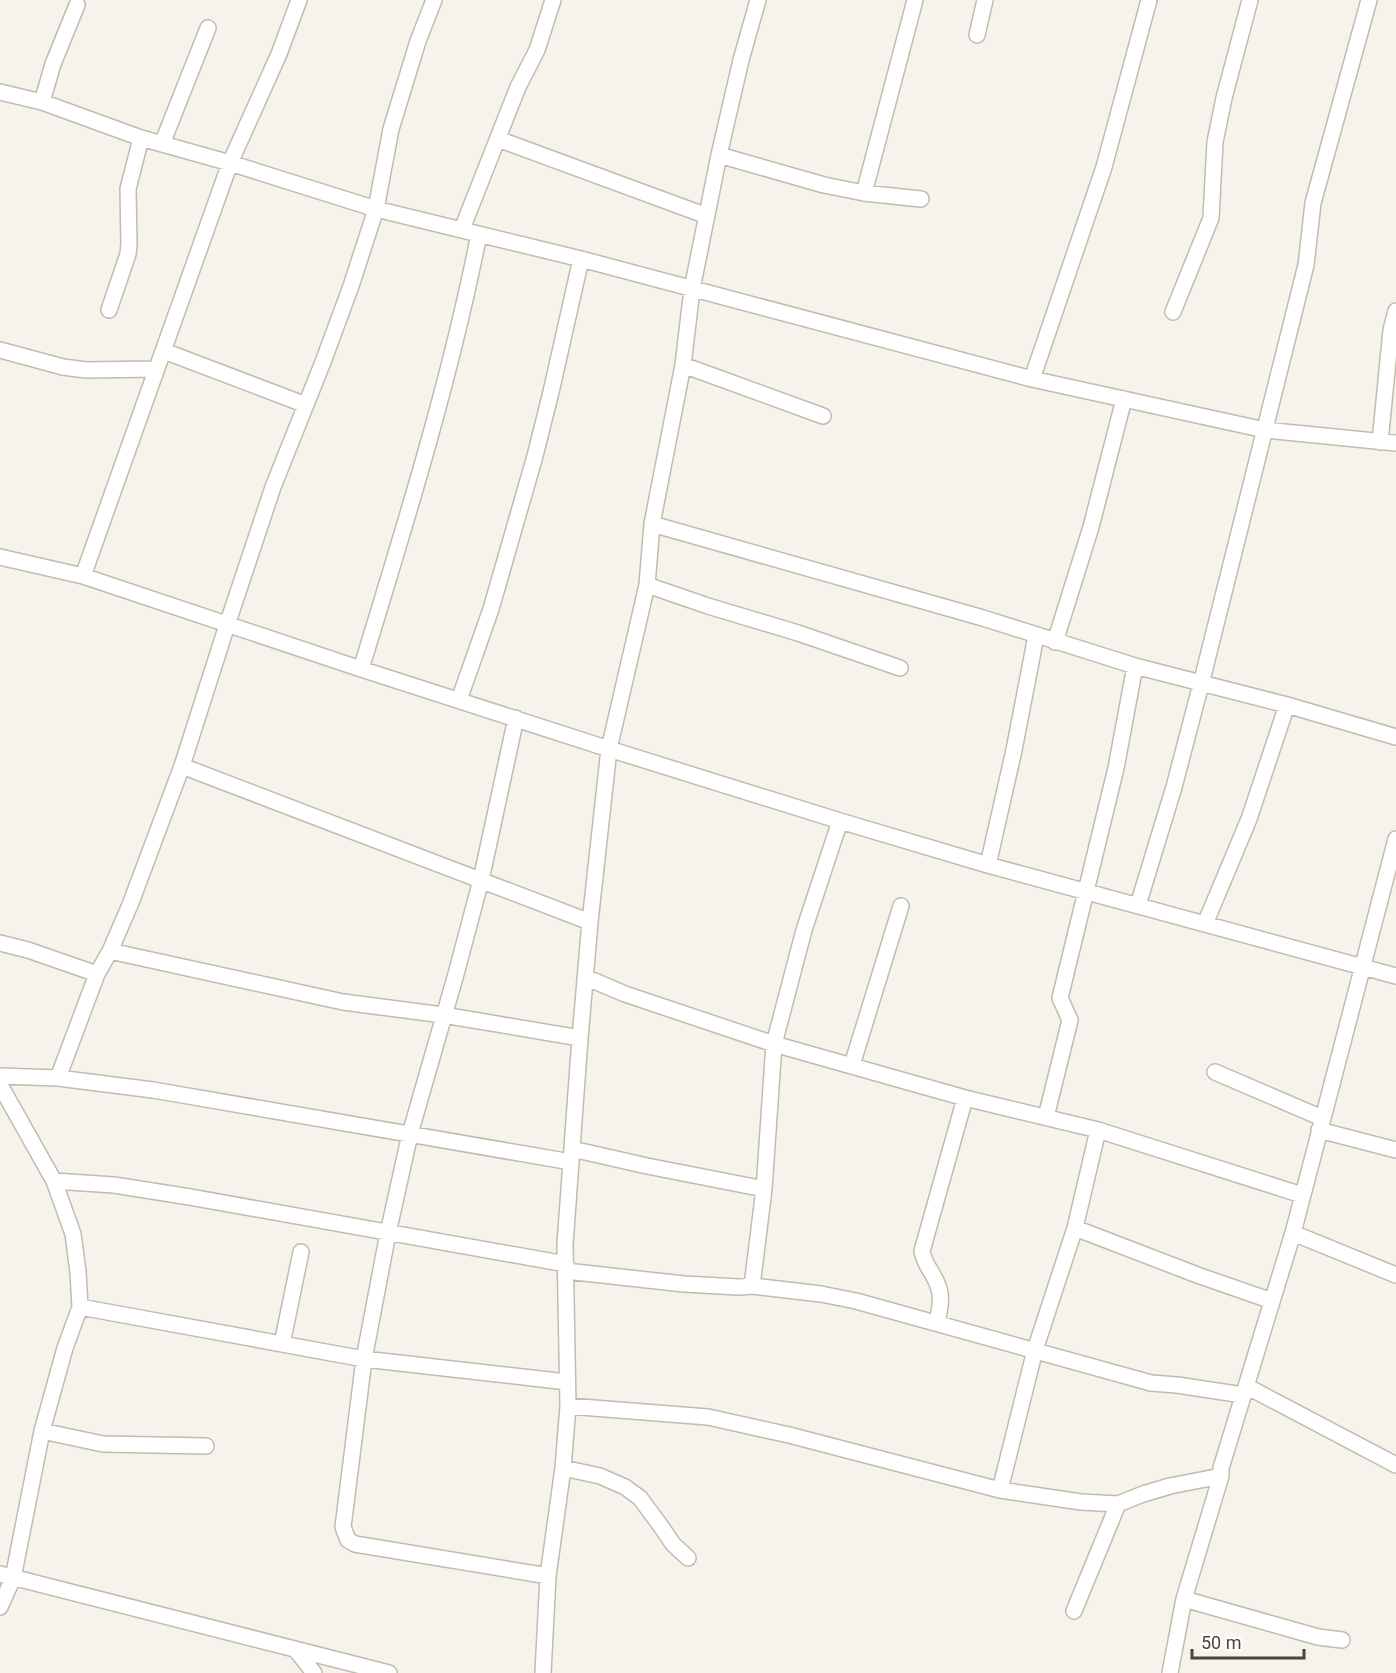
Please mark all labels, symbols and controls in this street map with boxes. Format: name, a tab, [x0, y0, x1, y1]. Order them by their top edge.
scale bar	[1192, 1622, 1304, 1660]
text: 50 m	[1201, 1632, 1241, 1653]

